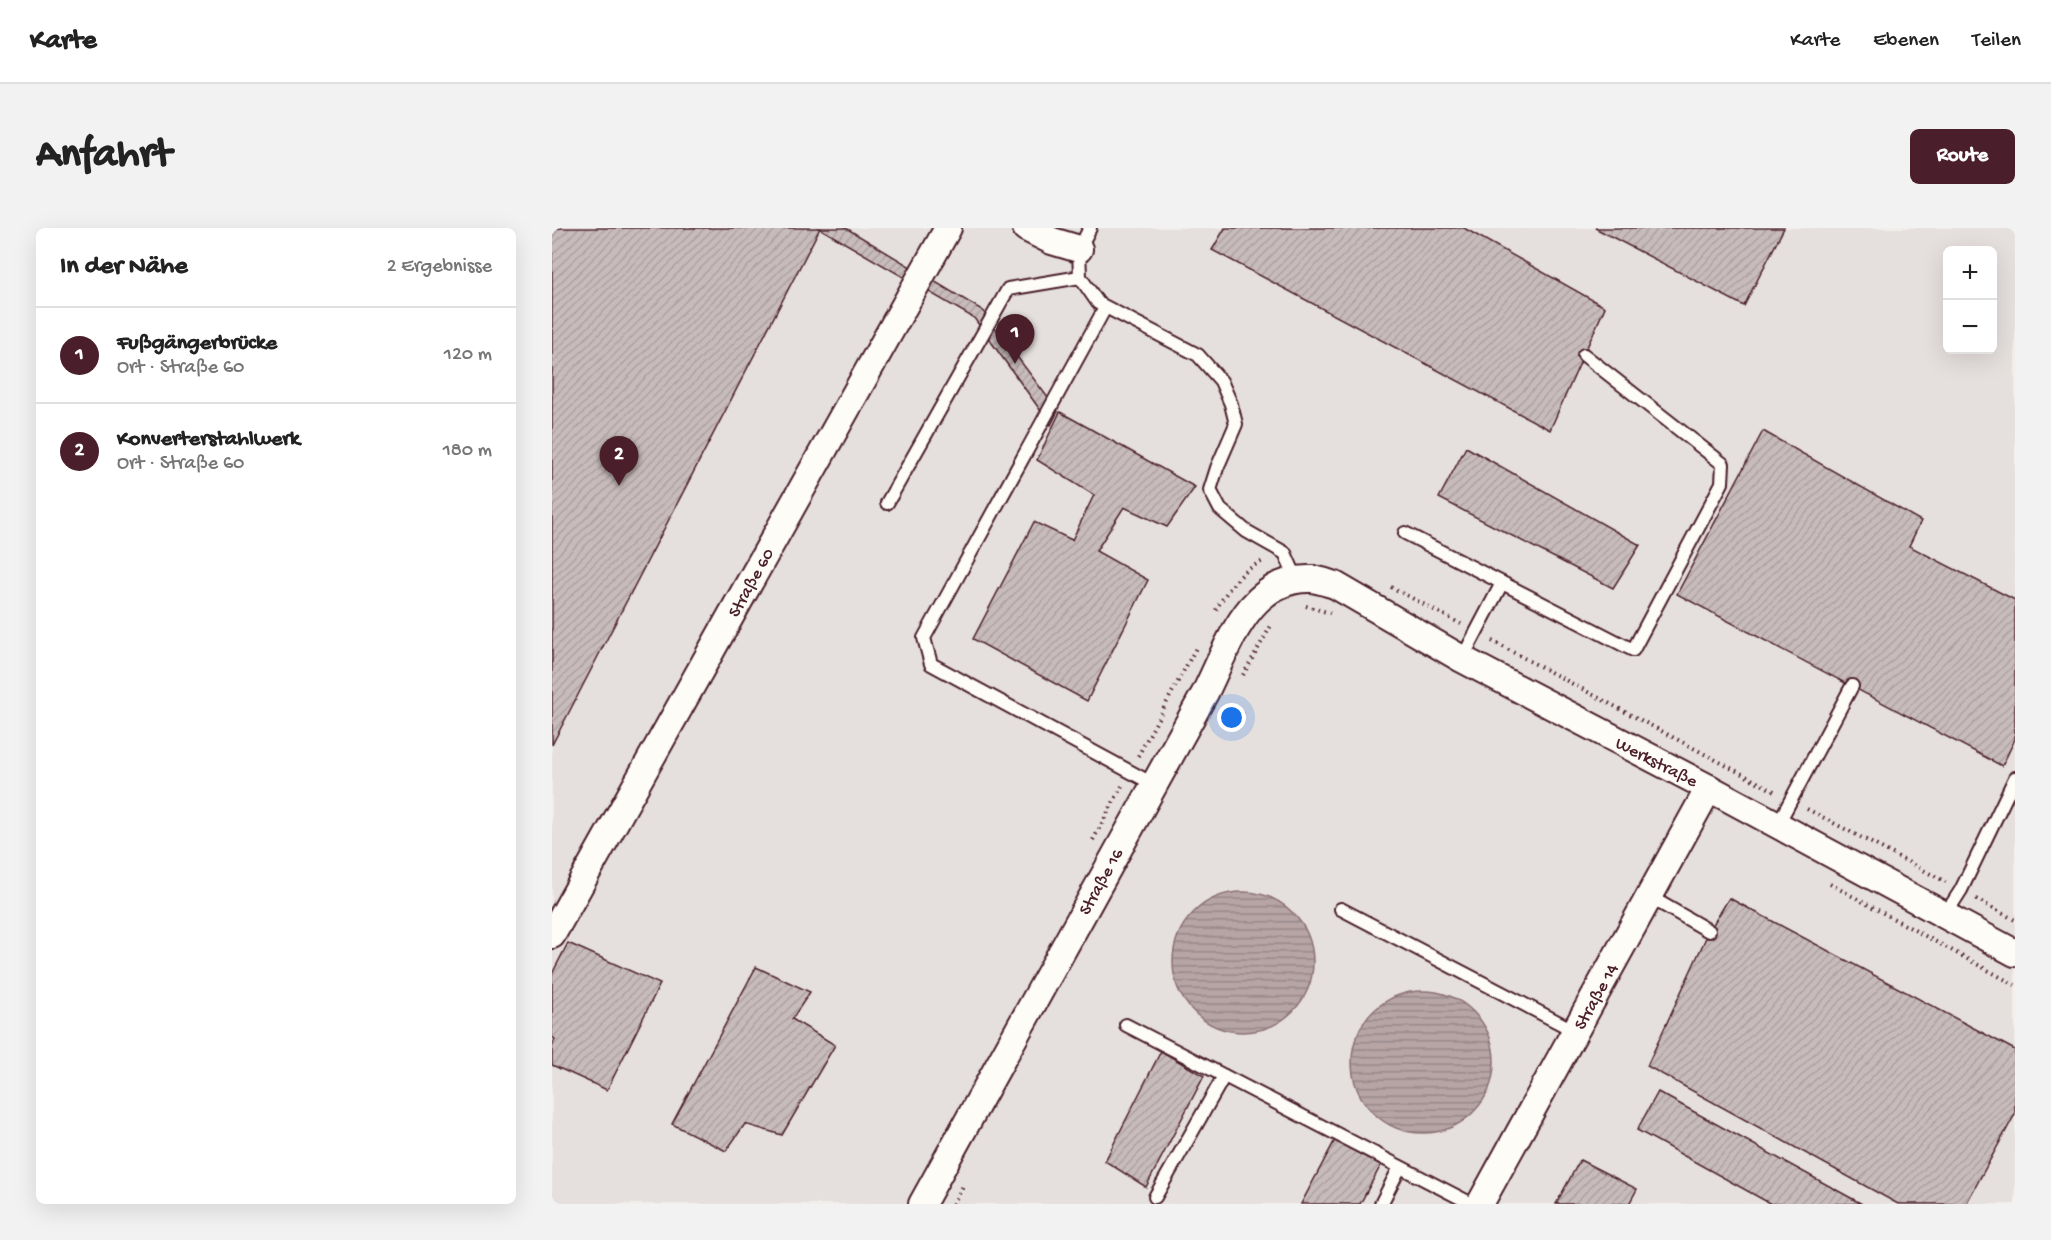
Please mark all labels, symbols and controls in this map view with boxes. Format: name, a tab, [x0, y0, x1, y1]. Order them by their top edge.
text: Karte	[30, 25, 97, 58]
text: Karte	[1790, 29, 1840, 54]
text: Ebenen	[1873, 29, 1939, 54]
text: Teilen	[1972, 29, 2021, 54]
button: Route	[1910, 129, 2015, 184]
text: Anfahrt	[36, 132, 171, 181]
map controls	[1943, 246, 1997, 354]
button: +	[1943, 246, 1997, 300]
text: In der Nähe	[60, 252, 188, 283]
text: 2 Ergebnisse	[387, 256, 492, 279]
button: −	[1943, 300, 1997, 354]
pin: 1	[996, 314, 1034, 364]
text: Fußgängerbrücke	[117, 331, 277, 357]
text: 1	[75, 344, 84, 367]
text: 120 m	[444, 344, 492, 367]
text: Ort · Straße 60	[117, 357, 244, 380]
text: Konverterstahlwerk	[117, 427, 300, 453]
pin: 2	[600, 436, 638, 486]
text: 2	[75, 440, 84, 463]
text: 180 m	[443, 440, 492, 463]
text: Ort · Straße 60	[117, 453, 244, 476]
street label: Straße 60	[725, 545, 780, 621]
your location	[1217, 703, 1246, 732]
street label: Werkstraße	[1611, 734, 1701, 793]
street label: Straße 16	[1075, 844, 1129, 919]
street label: Straße 14	[1570, 960, 1624, 1034]

